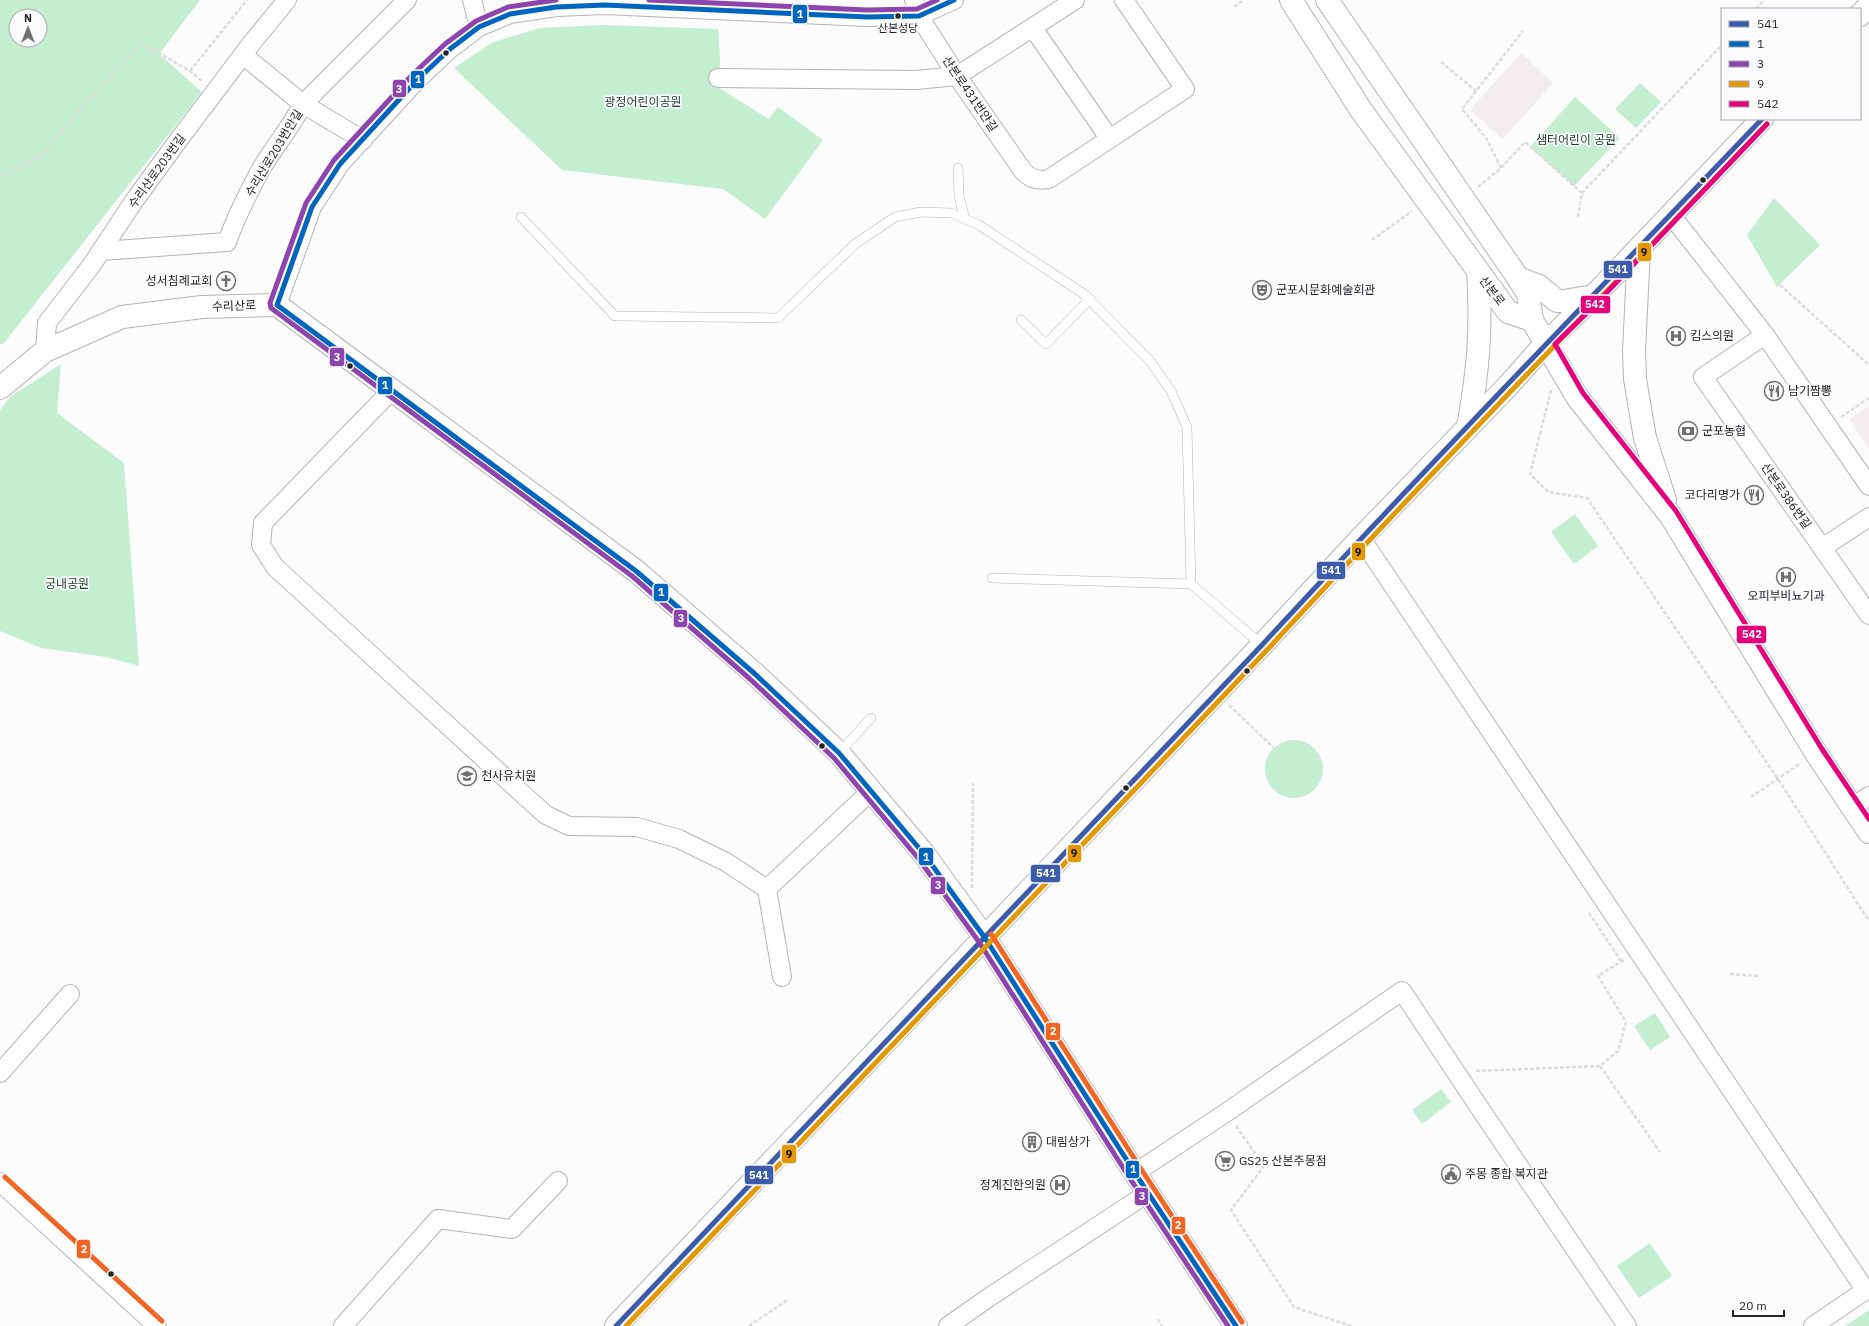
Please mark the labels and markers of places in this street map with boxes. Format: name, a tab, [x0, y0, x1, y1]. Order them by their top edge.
marker: 산본성당	[893, 11, 903, 21]
place label: 산본성당	[878, 21, 918, 35]
unlabelled marker	[441, 48, 451, 58]
unlabelled marker	[1698, 175, 1708, 185]
church icon: 성서침례교회	[215, 270, 237, 292]
place label: 성서침례교회	[146, 273, 212, 288]
theatre icon: 군포시문화예술회관	[1251, 279, 1273, 301]
place label: 군포시문화예술회관	[1276, 282, 1375, 297]
hospital icon: 킴스의원	[1665, 325, 1687, 347]
place label: 킴스의원	[1690, 328, 1734, 343]
unlabelled marker	[345, 361, 355, 371]
restaurant icon: 남기짬뽕	[1763, 380, 1785, 402]
place label: 남기짬뽕	[1788, 383, 1832, 398]
bank icon: 군포농협	[1677, 420, 1699, 442]
place label: 군포농협	[1702, 423, 1746, 438]
restaurant icon: 코다리명가	[1743, 484, 1765, 506]
place label: 코다리명가	[1685, 487, 1740, 502]
hospital icon: 오피부비뇨기과	[1775, 566, 1797, 588]
place label: 오피부비뇨기과	[1747, 588, 1825, 603]
unlabelled marker	[1242, 666, 1252, 676]
unlabelled marker	[817, 741, 827, 751]
school or university icon: 천사유치원	[456, 765, 478, 787]
place label: 천사유치원	[481, 768, 536, 783]
unlabelled marker	[1121, 783, 1131, 793]
building icon: 대림상가	[1021, 1131, 1043, 1153]
place label: 대림상가	[1046, 1134, 1090, 1149]
supermarket icon: GS25 산본주몽점	[1214, 1150, 1236, 1172]
place label: GS25 산본주몽점	[1239, 1153, 1327, 1168]
public building icon: 주몽 종합 복지관	[1440, 1163, 1462, 1185]
place label: 주몽 종합 복지관	[1465, 1166, 1548, 1181]
hospital icon: 정계진한의원	[1049, 1174, 1071, 1196]
place label: 정계진한의원	[980, 1177, 1046, 1192]
unlabelled marker	[106, 1269, 116, 1279]

